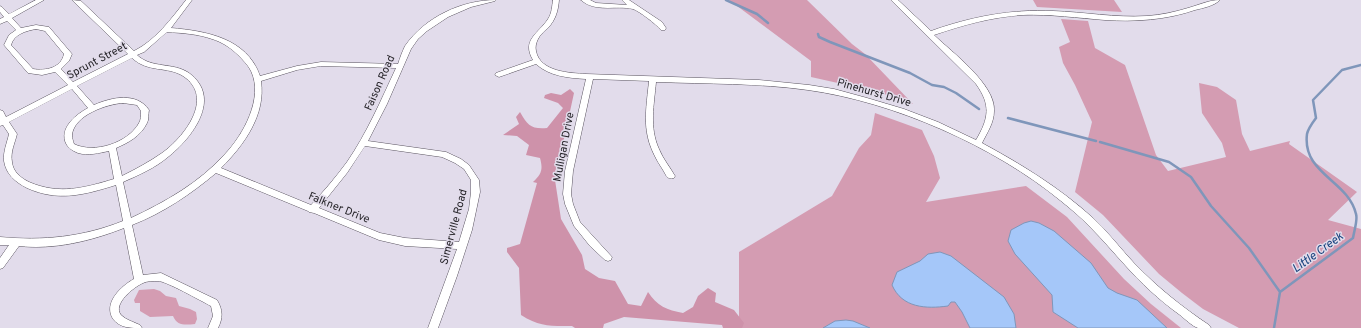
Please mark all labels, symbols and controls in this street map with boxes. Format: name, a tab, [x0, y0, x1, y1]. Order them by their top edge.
street label: Sprunt Street	[64, 39, 130, 83]
street label: Faison Road	[362, 53, 398, 113]
street label: Pinehurst Drive	[835, 76, 913, 110]
street label: Mulligan Drive	[550, 111, 578, 183]
street label: Simerville Road	[437, 188, 471, 266]
street label: Falkner Drive	[306, 189, 372, 227]
water label: Little Creek	[1289, 228, 1348, 277]

